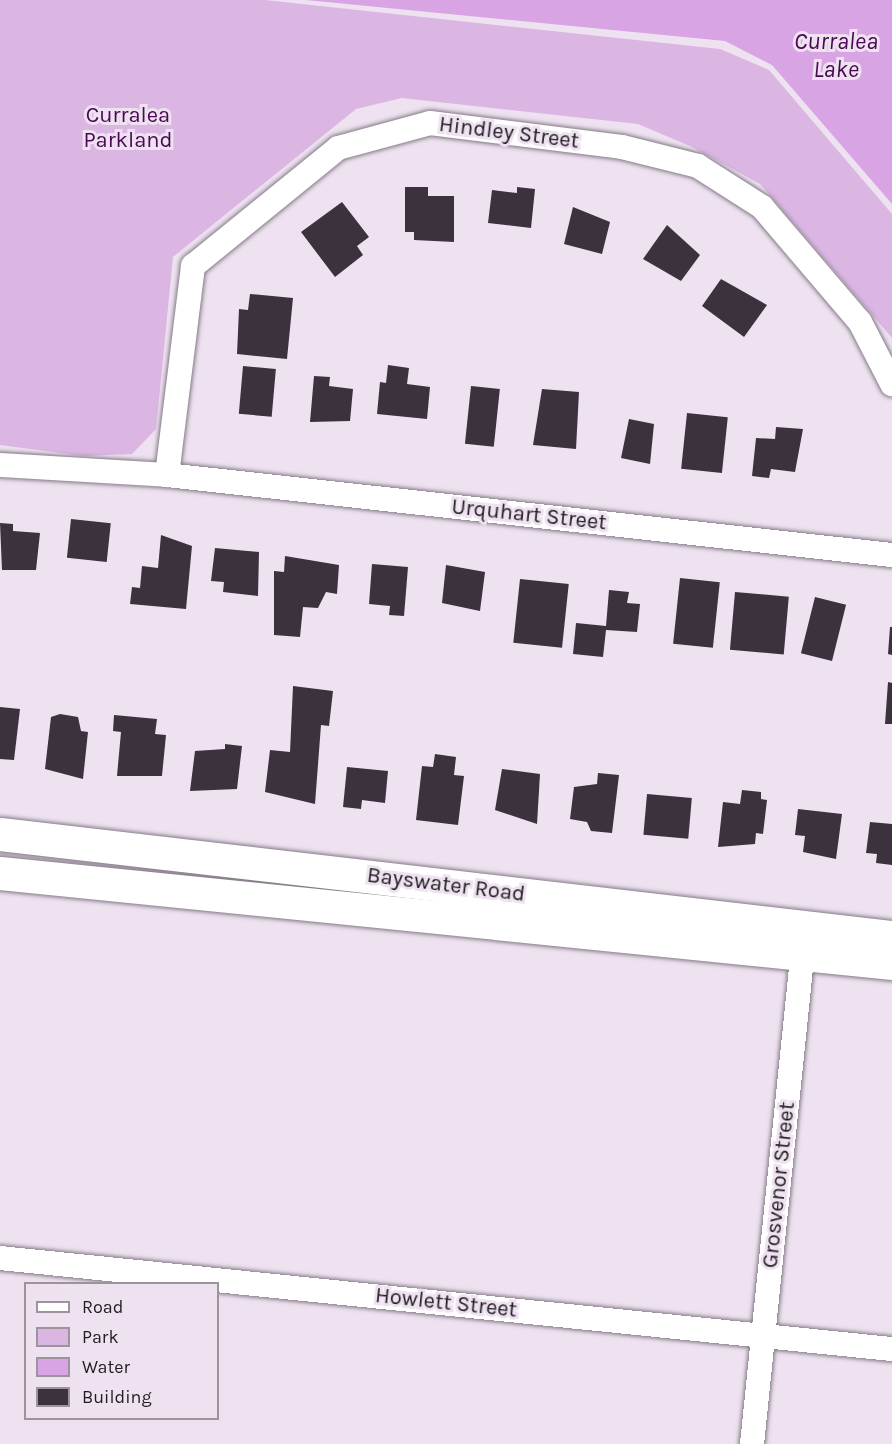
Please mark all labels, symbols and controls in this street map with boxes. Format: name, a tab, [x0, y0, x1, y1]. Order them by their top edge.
water label: Curralea Lake	[794, 28, 878, 84]
park label: Curralea Parkland	[83, 102, 173, 154]
street label: Hindley Street	[437, 111, 581, 155]
street label: Urquhart Street	[450, 494, 608, 536]
street label: Bayswater Road	[365, 862, 527, 908]
street label: Grosvenor Street	[757, 1101, 801, 1269]
legend	[24, 1282, 219, 1420]
street label: Howlett Street	[374, 1282, 518, 1324]
text: Road	[82, 1296, 123, 1318]
text: Park	[82, 1326, 119, 1348]
text: Water	[82, 1356, 130, 1378]
text: Building	[82, 1386, 152, 1408]

